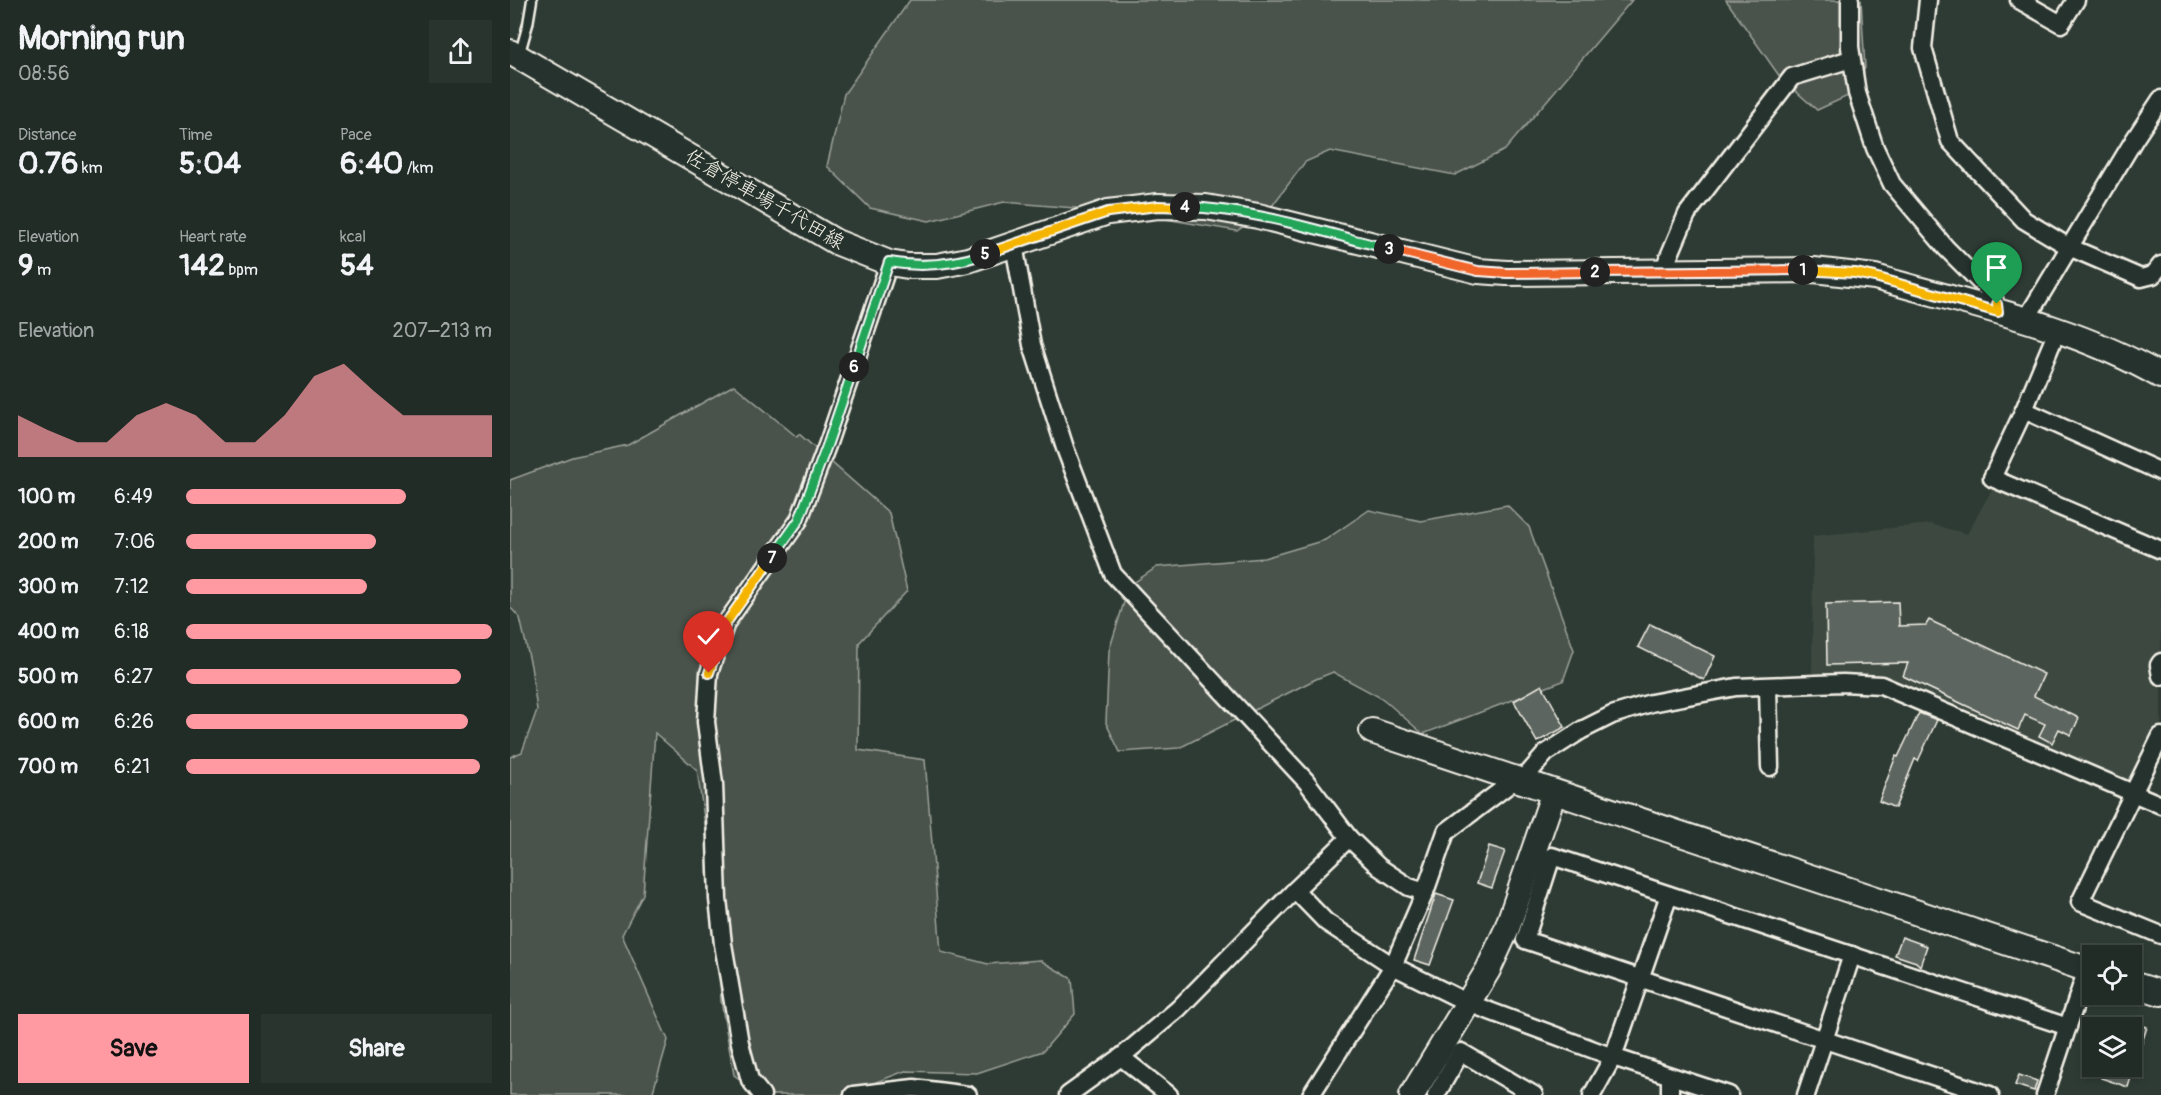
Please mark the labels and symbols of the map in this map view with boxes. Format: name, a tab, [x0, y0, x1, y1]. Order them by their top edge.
street label: 佐倉停車場千代田線	[681, 143, 849, 255]
pin: 4	[1170, 192, 1200, 222]
pin: 3	[1374, 234, 1404, 264]
pin: 5	[970, 239, 1000, 269]
pin	[1971, 242, 2022, 304]
pin: 1	[1788, 255, 1818, 285]
pin: 2	[1580, 257, 1610, 287]
pin: 6	[839, 352, 869, 382]
pin: 7	[757, 543, 787, 573]
pin	[683, 611, 734, 673]

